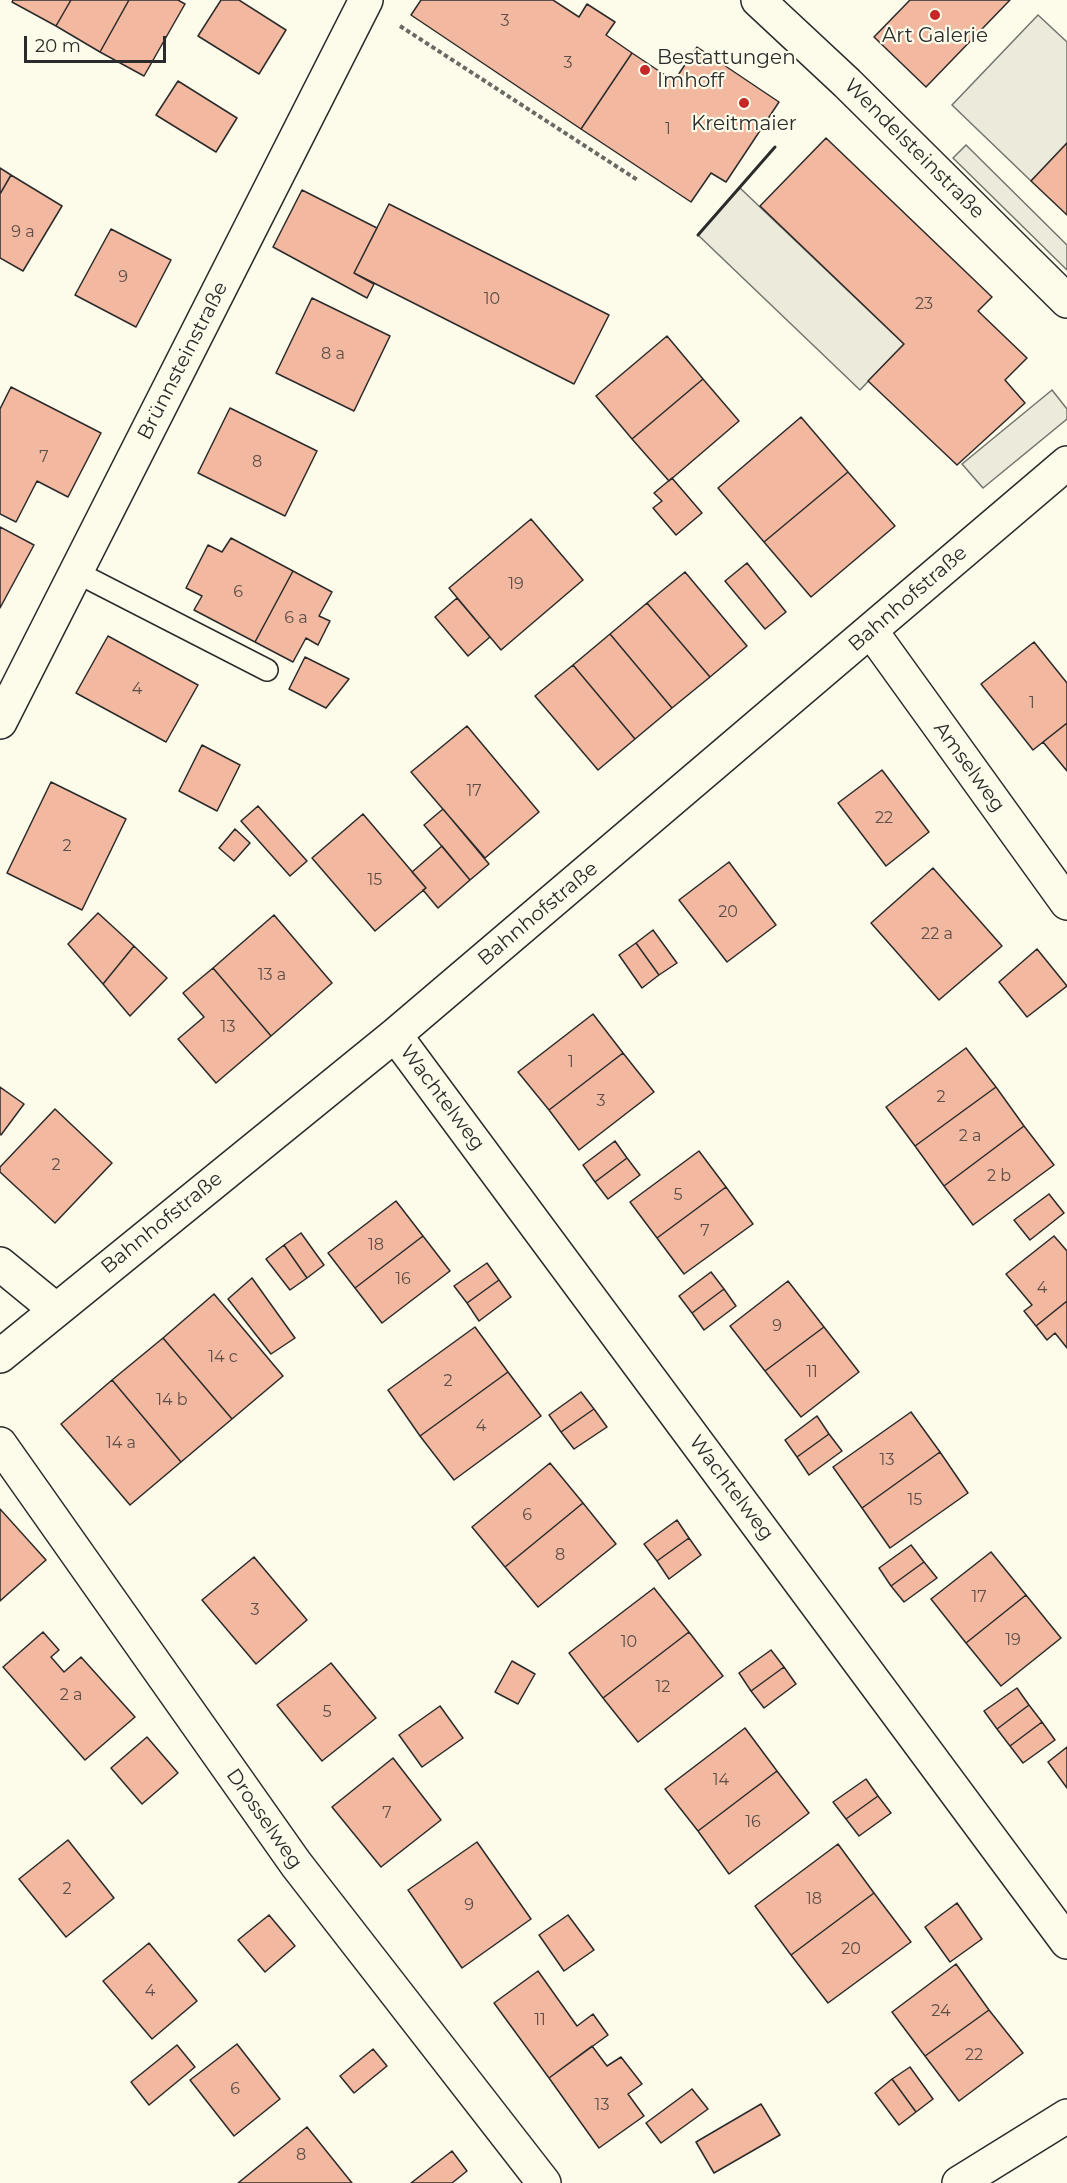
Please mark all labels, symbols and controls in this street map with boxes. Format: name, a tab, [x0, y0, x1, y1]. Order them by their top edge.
marker: Art Galerie	[928, 8, 942, 22]
house number: 3	[500, 11, 510, 31]
scale bar	[27, 24, 170, 62]
place label: Art Galerie	[882, 24, 988, 48]
text: 20 m	[35, 35, 81, 57]
place label: Bestattungen Imhoff	[657, 46, 796, 93]
house number: 3	[563, 53, 573, 73]
marker: Bestattungen Imhoff	[638, 63, 652, 77]
street label: Wendelsteinstraße	[839, 74, 989, 224]
marker: Kreitmaier	[737, 96, 751, 110]
place label: Kreitmaier	[691, 112, 797, 136]
house number: 1	[665, 119, 671, 139]
house number: 9 a	[11, 222, 35, 242]
house number: 9	[118, 267, 128, 287]
street label: Brünnsteinstraße	[133, 278, 233, 444]
house number: 10	[484, 289, 500, 309]
house number: 23	[915, 294, 933, 314]
house number: 8 a	[321, 344, 345, 364]
house number: 7	[39, 447, 49, 467]
house number: 8	[252, 452, 262, 472]
street label: Bahnhofstraße	[844, 541, 972, 657]
house number: 19	[508, 574, 524, 594]
house number: 6	[233, 582, 243, 602]
house number: 6 a	[284, 608, 308, 628]
house number: 4	[132, 679, 142, 699]
house number: 1	[1029, 693, 1035, 713]
street label: Amselweg	[928, 717, 1010, 817]
house number: 17	[466, 781, 482, 801]
house number: 22	[875, 808, 893, 828]
house number: 2	[62, 836, 72, 856]
street label: Bahnhofstraße	[473, 857, 603, 971]
house number: 15	[368, 870, 382, 890]
house number: 20	[718, 902, 738, 922]
house number: 22 a	[921, 924, 953, 944]
house number: 13 a	[258, 965, 286, 985]
house number: 13	[221, 1017, 235, 1037]
street label: Wachtelweg	[395, 1041, 489, 1155]
house number: 1	[568, 1052, 574, 1072]
house number: 2	[936, 1087, 946, 1107]
house number: 3	[596, 1091, 606, 1111]
house number: 2 a	[959, 1126, 981, 1146]
house number: 2	[51, 1155, 61, 1175]
house number: 2 b	[987, 1166, 1011, 1186]
street label: Bahnhofstraße	[97, 1167, 227, 1279]
house number: 5	[673, 1185, 683, 1205]
house number: 7	[700, 1221, 710, 1241]
house number: 18	[368, 1235, 384, 1255]
house number: 16	[395, 1269, 411, 1289]
house number: 4	[1037, 1278, 1047, 1298]
house number: 9	[772, 1316, 782, 1336]
house number: 14 c	[208, 1347, 238, 1367]
house number: 11	[806, 1362, 818, 1382]
house number: 2	[443, 1371, 453, 1391]
house number: 14 b	[156, 1390, 188, 1410]
house number: 4	[476, 1416, 486, 1436]
street label: Wachtelweg	[684, 1431, 778, 1545]
house number: 14 a	[106, 1433, 136, 1453]
house number: 13	[880, 1450, 894, 1470]
house number: 15	[908, 1490, 922, 1510]
house number: 6	[522, 1505, 532, 1525]
house number: 8	[555, 1545, 565, 1565]
house number: 17	[971, 1587, 987, 1607]
house number: 3	[250, 1600, 260, 1620]
house number: 19	[1005, 1630, 1021, 1650]
house number: 10	[621, 1632, 637, 1652]
house number: 12	[656, 1677, 670, 1697]
house number: 2 a	[60, 1685, 82, 1705]
house number: 5	[322, 1702, 332, 1722]
street label: Drosselweg	[221, 1764, 307, 1874]
house number: 14	[713, 1770, 729, 1790]
house number: 7	[382, 1803, 392, 1823]
house number: 16	[745, 1812, 761, 1832]
house number: 2	[62, 1879, 72, 1899]
house number: 18	[806, 1889, 822, 1909]
house number: 9	[464, 1895, 474, 1915]
house number: 20	[841, 1939, 861, 1959]
house number: 4	[145, 1981, 155, 2001]
house number: 24	[931, 2001, 951, 2021]
house number: 11	[534, 2010, 546, 2030]
house number: 22	[965, 2045, 983, 2065]
house number: 6	[230, 2079, 240, 2099]
house number: 13	[595, 2095, 609, 2115]
house number: 8	[296, 2145, 306, 2165]

